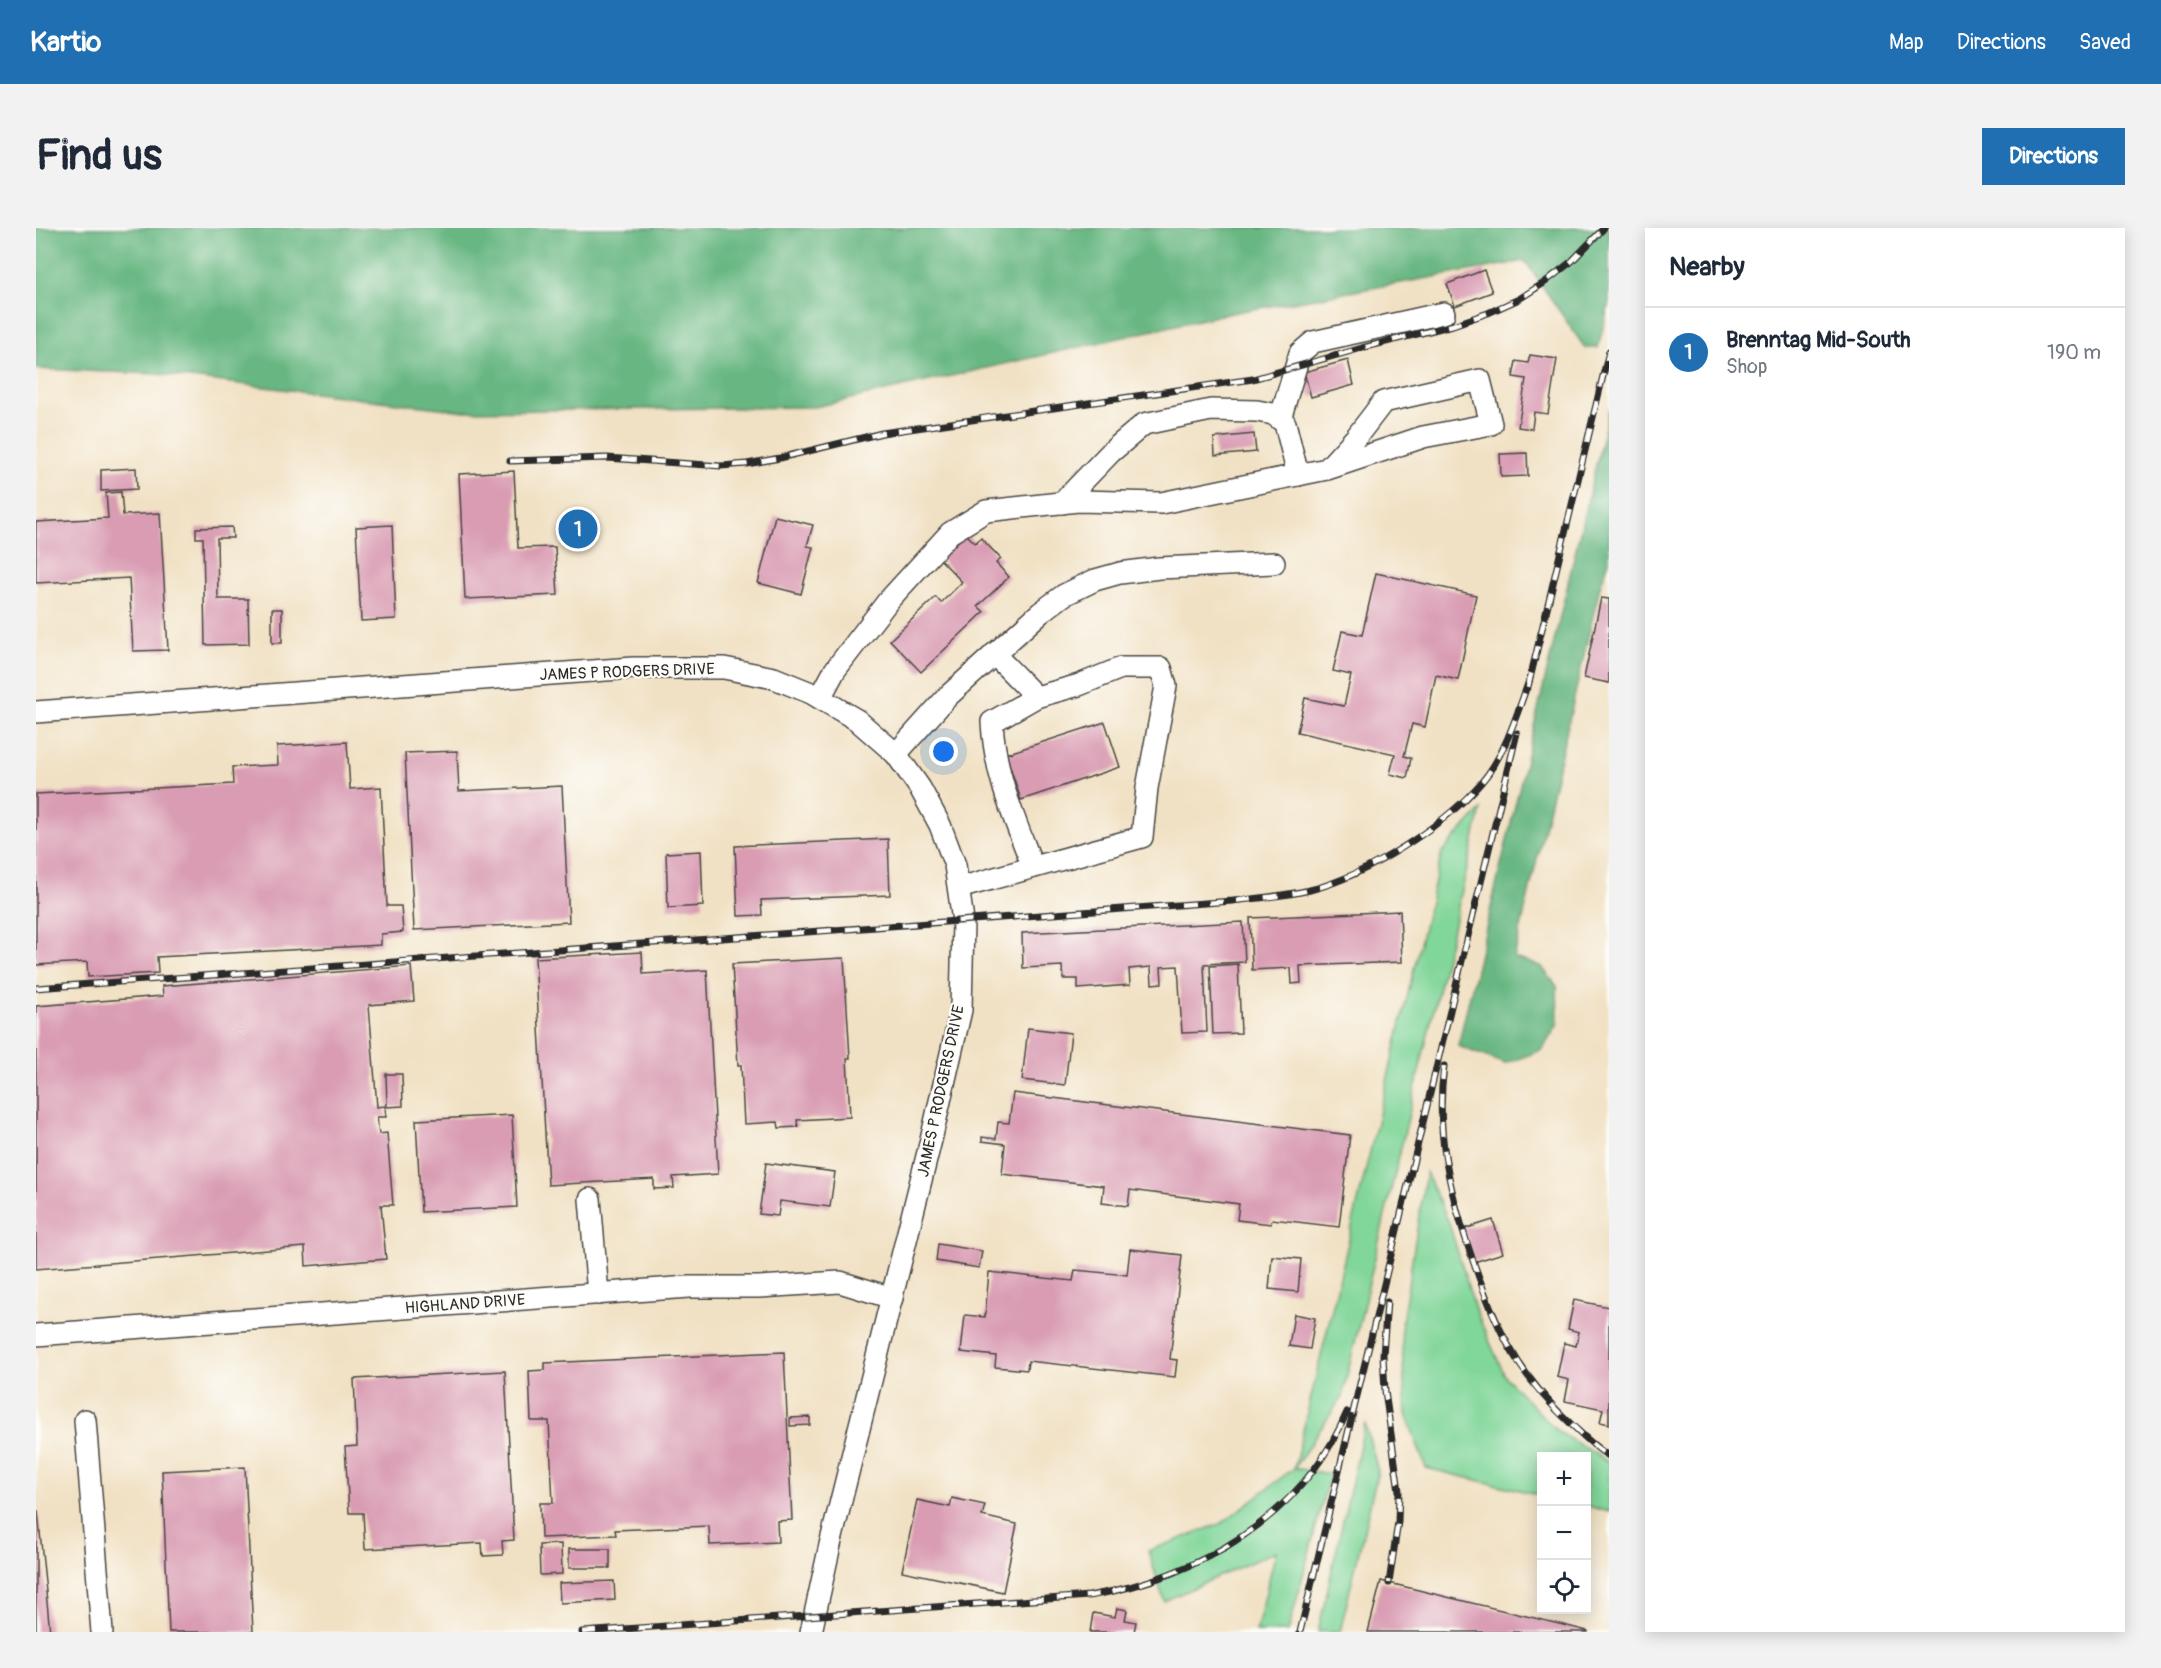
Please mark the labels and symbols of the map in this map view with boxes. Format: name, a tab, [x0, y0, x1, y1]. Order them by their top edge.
pin: 1	[558, 506, 598, 552]
street label: JAMES P RODGERS DRIVE	[539, 659, 715, 685]
your location	[929, 737, 958, 766]
street label: JAMES P RODGERS DRIVE	[913, 1003, 969, 1179]
street label: HIGHLAND DRIVE	[404, 1290, 526, 1318]

